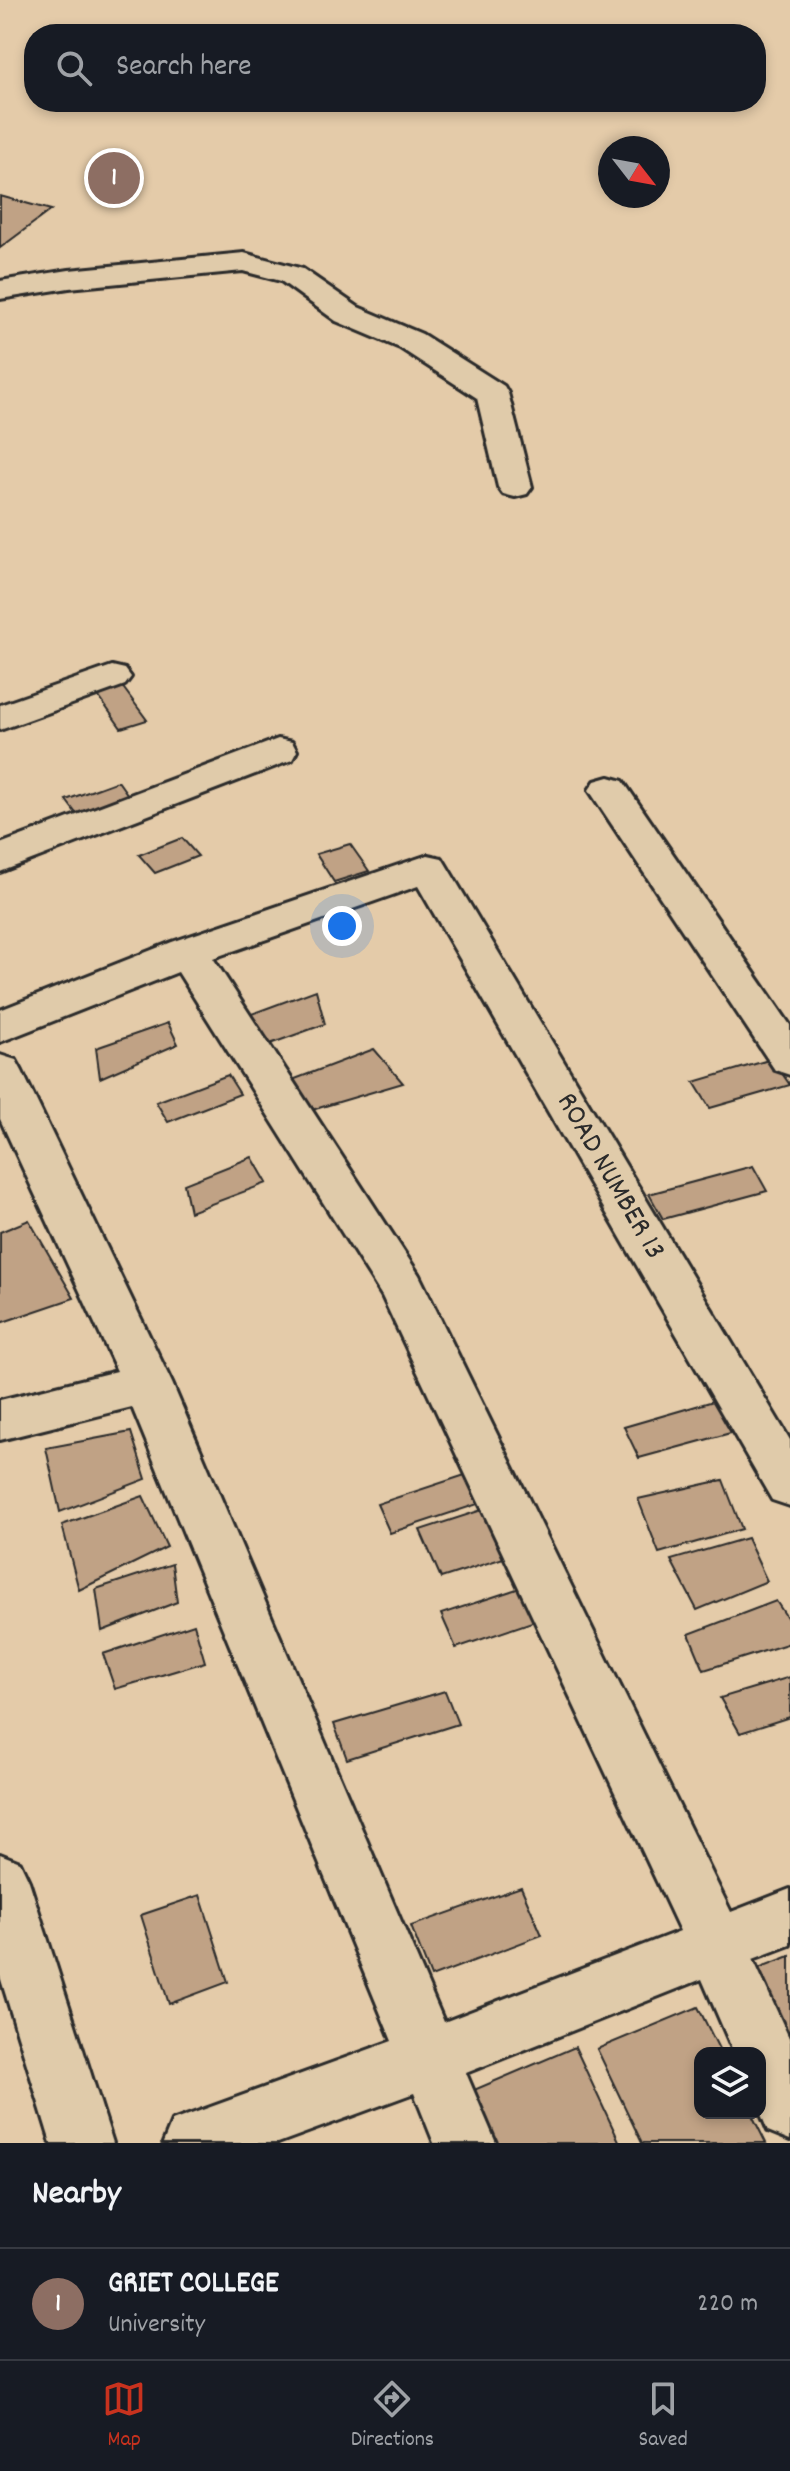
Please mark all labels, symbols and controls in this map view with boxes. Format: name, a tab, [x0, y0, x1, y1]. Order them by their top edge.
search box	[24, 24, 766, 112]
icon: search	[52, 46, 96, 90]
text: Search here	[116, 47, 252, 90]
north arrow	[598, 136, 670, 208]
pin: 1	[88, 148, 140, 208]
your location	[322, 906, 362, 946]
street label: ROAD NUMBER 13	[544, 1085, 674, 1269]
map controls	[694, 2047, 766, 2119]
button: layers	[694, 2047, 766, 2119]
text: Nearby	[32, 2171, 121, 2220]
text: GRIET COLLEGE	[108, 2264, 279, 2307]
text: 1	[55, 2286, 61, 2323]
text: 220 m	[697, 2286, 758, 2323]
text: University	[108, 2307, 205, 2344]
tab: Map	[102, 2377, 146, 2456]
tab: Directions	[351, 2377, 434, 2456]
tab: Saved	[639, 2377, 688, 2456]

